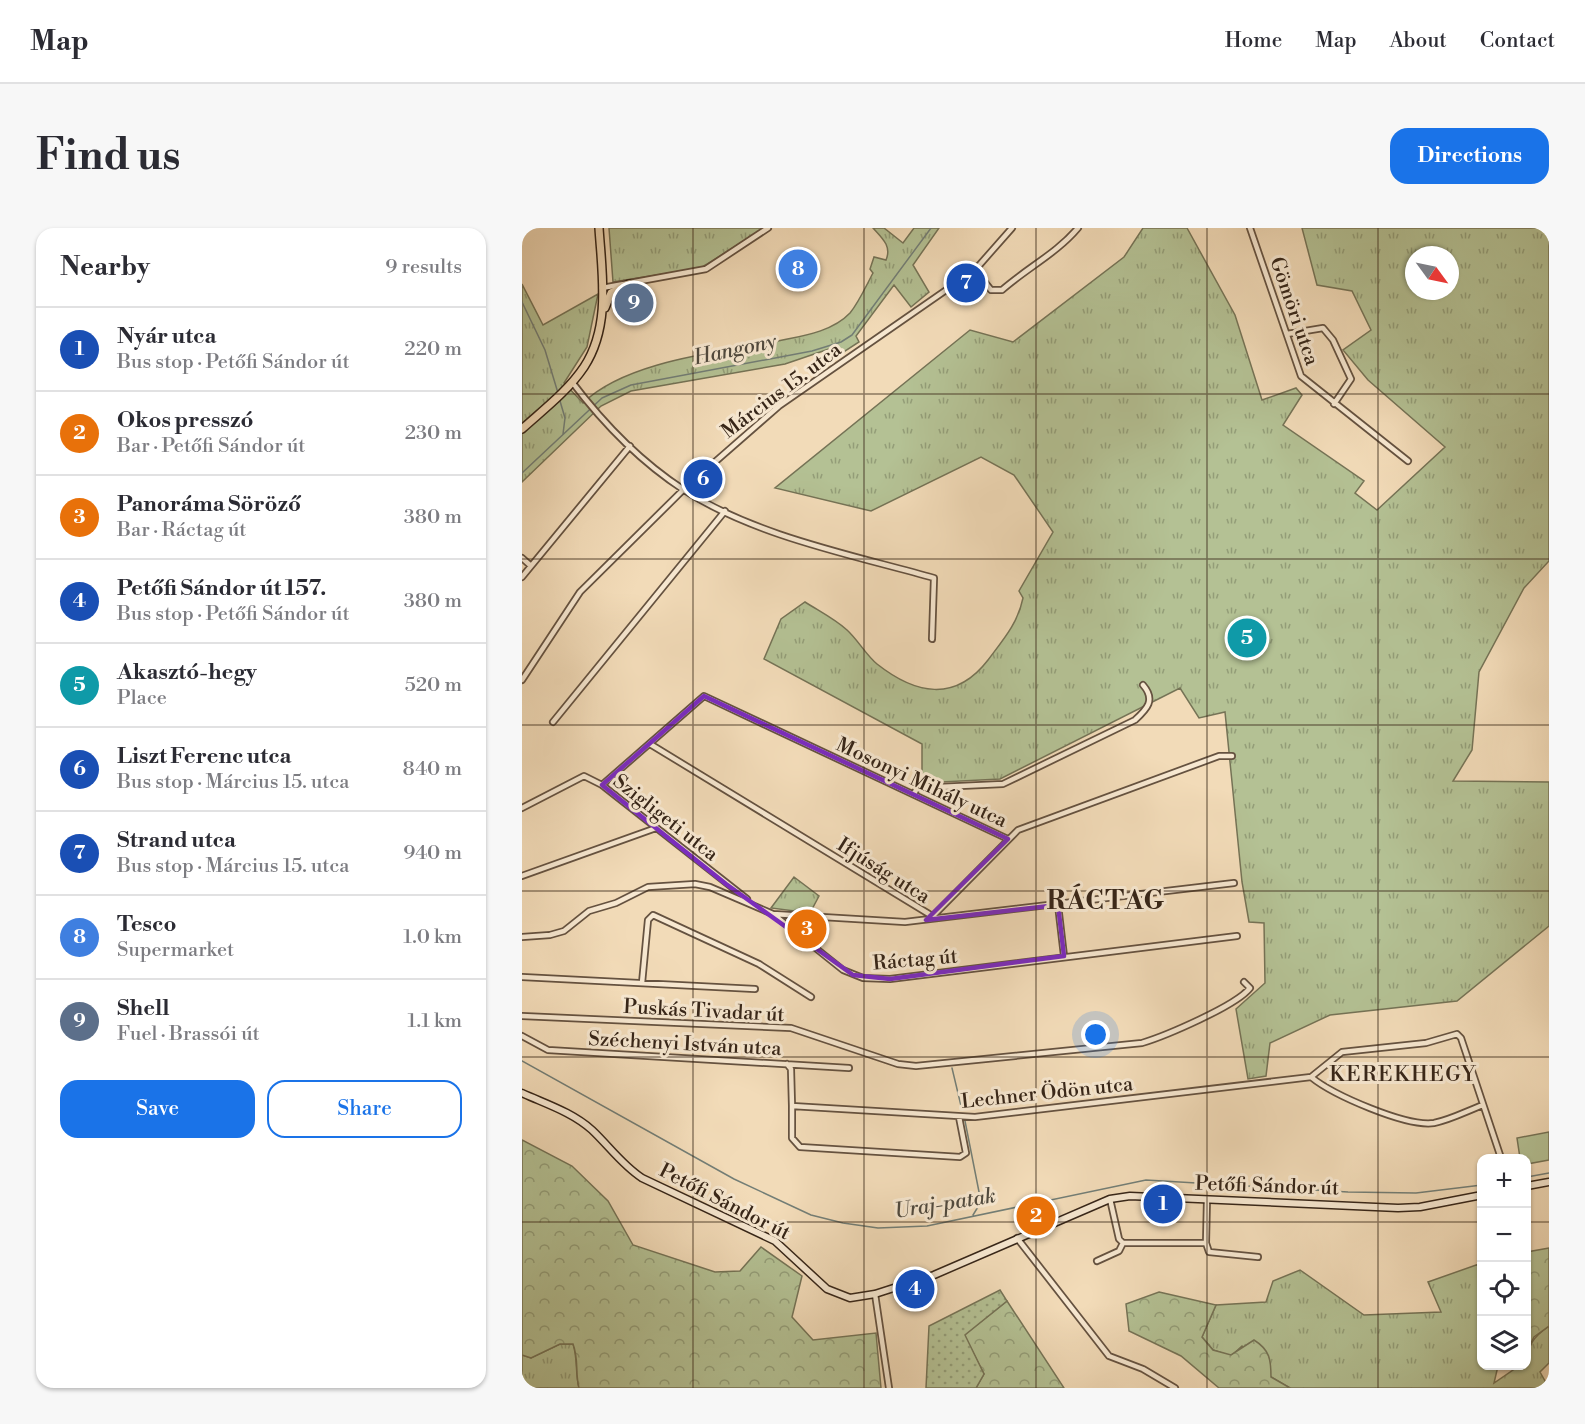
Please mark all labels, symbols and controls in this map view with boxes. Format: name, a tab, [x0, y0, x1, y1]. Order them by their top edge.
text: Map	[30, 24, 89, 59]
text: Home	[1225, 28, 1282, 54]
text: Map	[1315, 28, 1357, 54]
text: About	[1390, 28, 1447, 54]
text: Contact	[1480, 28, 1555, 54]
button: Directions	[1390, 128, 1549, 184]
text: Find us	[36, 130, 180, 183]
pin: 8	[778, 246, 818, 291]
north arrow	[1405, 246, 1459, 300]
text: Nearby	[60, 251, 150, 283]
street label: Gömöri utca	[1263, 254, 1324, 370]
text: 9 results	[385, 255, 462, 280]
pin: 7	[946, 260, 986, 306]
pin: 9	[614, 280, 654, 326]
text: Nyár utca	[117, 323, 216, 350]
water label: Hangony	[690, 328, 780, 372]
text: 1	[75, 337, 84, 362]
text: 220 m	[404, 337, 462, 362]
street label: Március 15. utca	[717, 337, 848, 444]
text: Bus stop · Petőfi Sándor út	[117, 350, 349, 375]
text: Okos presszó	[117, 407, 253, 434]
text: 2	[73, 421, 86, 446]
text: 230 m	[405, 421, 462, 446]
text: Bar · Petőfi Sándor út	[117, 434, 305, 459]
pin: 6	[684, 456, 723, 502]
text: Panoráma Söröző	[117, 491, 301, 518]
text: 3	[73, 505, 86, 530]
text: 380 m	[404, 505, 462, 530]
text: Bar · Ráctag út	[117, 518, 246, 543]
text: Petőfi Sándor út 157.	[117, 575, 326, 602]
text: 4	[73, 589, 86, 614]
text: 380 m	[404, 589, 462, 614]
text: Bus stop · Petőfi Sándor út	[117, 602, 349, 627]
pin: 5	[1228, 616, 1266, 660]
text: Akasztó-hegy	[117, 659, 257, 686]
text: 5	[73, 673, 86, 698]
text: 520 m	[405, 673, 462, 698]
text: Place	[117, 686, 167, 711]
street label: Mosonyi Mihály utca	[832, 733, 1012, 834]
text: Liszt Ferenc utca	[117, 743, 291, 770]
text: 6	[73, 757, 86, 782]
text: 840 m	[403, 757, 462, 782]
street label: Szigligeti utca	[607, 769, 724, 868]
text: Bus stop · Március 15. utca	[117, 770, 349, 795]
text: Strand utca	[117, 827, 236, 854]
street label: Ifjúság utca	[832, 833, 935, 910]
text: 7	[74, 841, 85, 866]
text: 940 m	[403, 841, 462, 866]
text: Bus stop · Március 15. utca	[117, 854, 349, 879]
district label: RÁCTAG	[1046, 883, 1166, 917]
pin: 3	[788, 906, 826, 952]
text: Tesco	[117, 911, 176, 938]
text: 8	[73, 925, 86, 950]
text: 1.0 km	[403, 925, 462, 950]
text: Supermarket	[117, 938, 234, 963]
street label: Ráctag út	[872, 944, 959, 977]
text: Shell	[117, 995, 169, 1022]
street label: Puskás Tivadar út	[623, 995, 785, 1028]
text: 9	[73, 1009, 86, 1034]
text: 1.1 km	[408, 1009, 462, 1034]
your location	[1081, 1020, 1110, 1049]
text: Fuel · Brassói út	[117, 1022, 260, 1047]
street label: Széchenyi István utca	[588, 1027, 783, 1062]
district label: KEREKHEGY	[1329, 1062, 1477, 1088]
street label: Lechner Ödön utca	[960, 1071, 1135, 1115]
button: Save	[60, 1080, 255, 1138]
button: Share	[267, 1080, 462, 1138]
map controls	[1477, 1154, 1531, 1370]
button: +	[1477, 1154, 1531, 1208]
street label: Petőfi Sándor út	[654, 1159, 794, 1246]
street label: Petőfi Sándor út	[1195, 1171, 1339, 1202]
pin: 1	[1144, 1182, 1182, 1226]
water label: Uraj-patak	[893, 1183, 998, 1225]
pin: 2	[1016, 1194, 1056, 1238]
button: −	[1477, 1208, 1531, 1262]
button: locate	[1477, 1262, 1531, 1316]
pin: 4	[896, 1266, 934, 1312]
button: layers	[1477, 1316, 1531, 1370]

